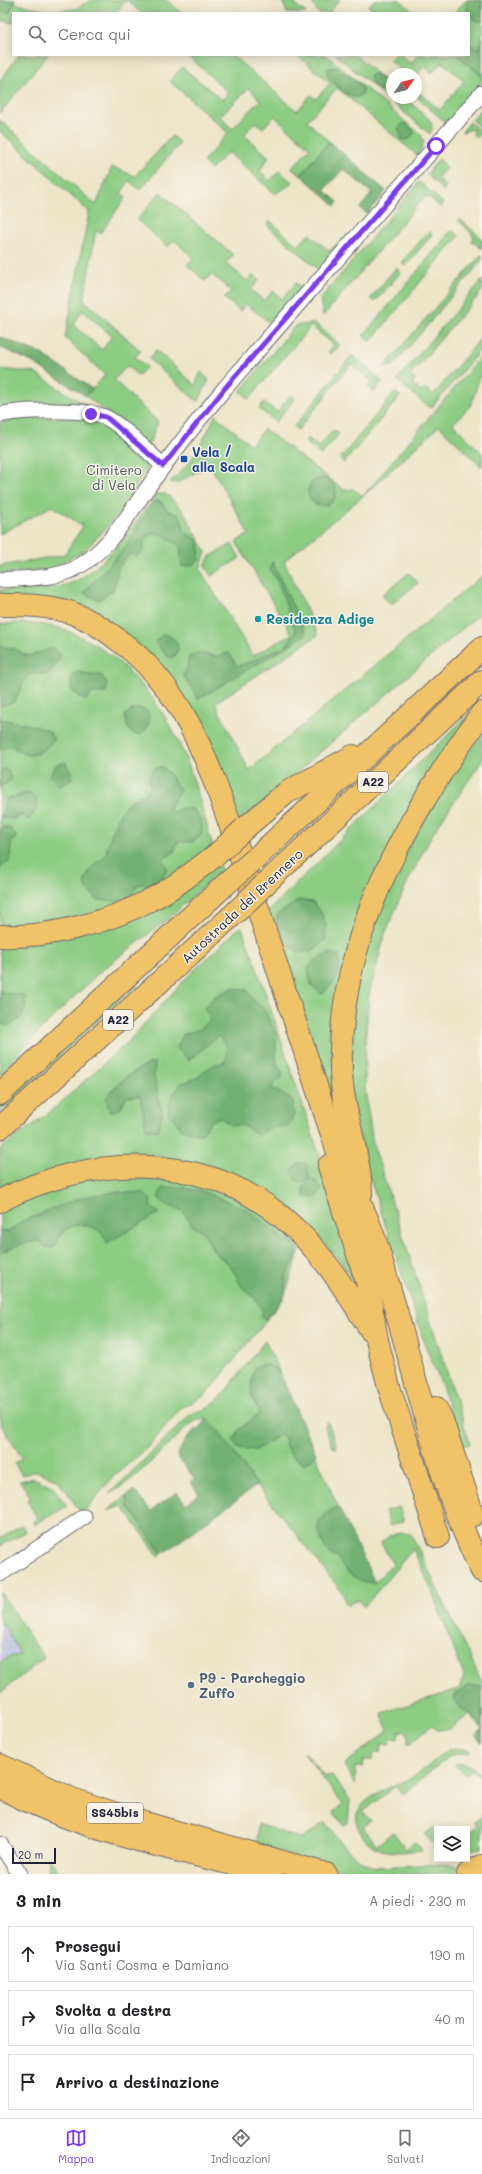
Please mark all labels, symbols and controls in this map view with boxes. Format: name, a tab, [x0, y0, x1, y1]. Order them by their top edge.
search box	[12, 12, 470, 56]
icon: search	[26, 23, 48, 45]
text: Cerca qui	[58, 24, 131, 44]
north arrow	[386, 68, 422, 104]
route start	[427, 137, 445, 155]
route end	[82, 405, 100, 423]
place label: Vela / alla Scala	[192, 443, 255, 475]
marker: Vela / alla Scala	[179, 454, 189, 464]
park label: Cimitero di Vela	[86, 461, 142, 493]
place label: Residenza Adige	[266, 610, 375, 627]
marker: Residenza Adige	[253, 614, 263, 624]
road number: A22	[358, 772, 388, 792]
street label: Autostrada del Brennero	[177, 845, 306, 966]
road number: A22	[103, 1010, 133, 1030]
place label: P9 - Parcheggio Zuffo	[199, 1669, 305, 1701]
marker: P9 - Parcheggio Zuffo	[186, 1680, 196, 1690]
road number: SS45bis	[87, 1803, 143, 1823]
map controls	[434, 1826, 470, 1862]
button: layers	[434, 1826, 470, 1862]
scale bar	[12, 1846, 56, 1865]
text: 20 m	[18, 1847, 43, 1862]
text: 3 min	[16, 1889, 61, 1911]
text: A piedi · 230 m	[369, 1892, 466, 1909]
text: Prosegui	[55, 1936, 121, 1956]
icon: ahead	[17, 1943, 39, 1965]
text: 190 m	[429, 1946, 465, 1963]
text: Via Santi Cosma e Damiano	[55, 1956, 229, 1973]
text: Svolta a destra	[55, 2000, 171, 2020]
icon: right	[17, 2007, 39, 2029]
text: 40 m	[435, 2010, 465, 2027]
text: Via alla Scala	[55, 2020, 141, 2037]
icon: arrive	[17, 2071, 39, 2093]
text: Arrivo a destinazione	[55, 2072, 219, 2092]
tab: Mappa	[58, 2127, 94, 2166]
tab: Indicazioni	[211, 2127, 271, 2166]
tab: Salvati	[387, 2127, 424, 2166]

